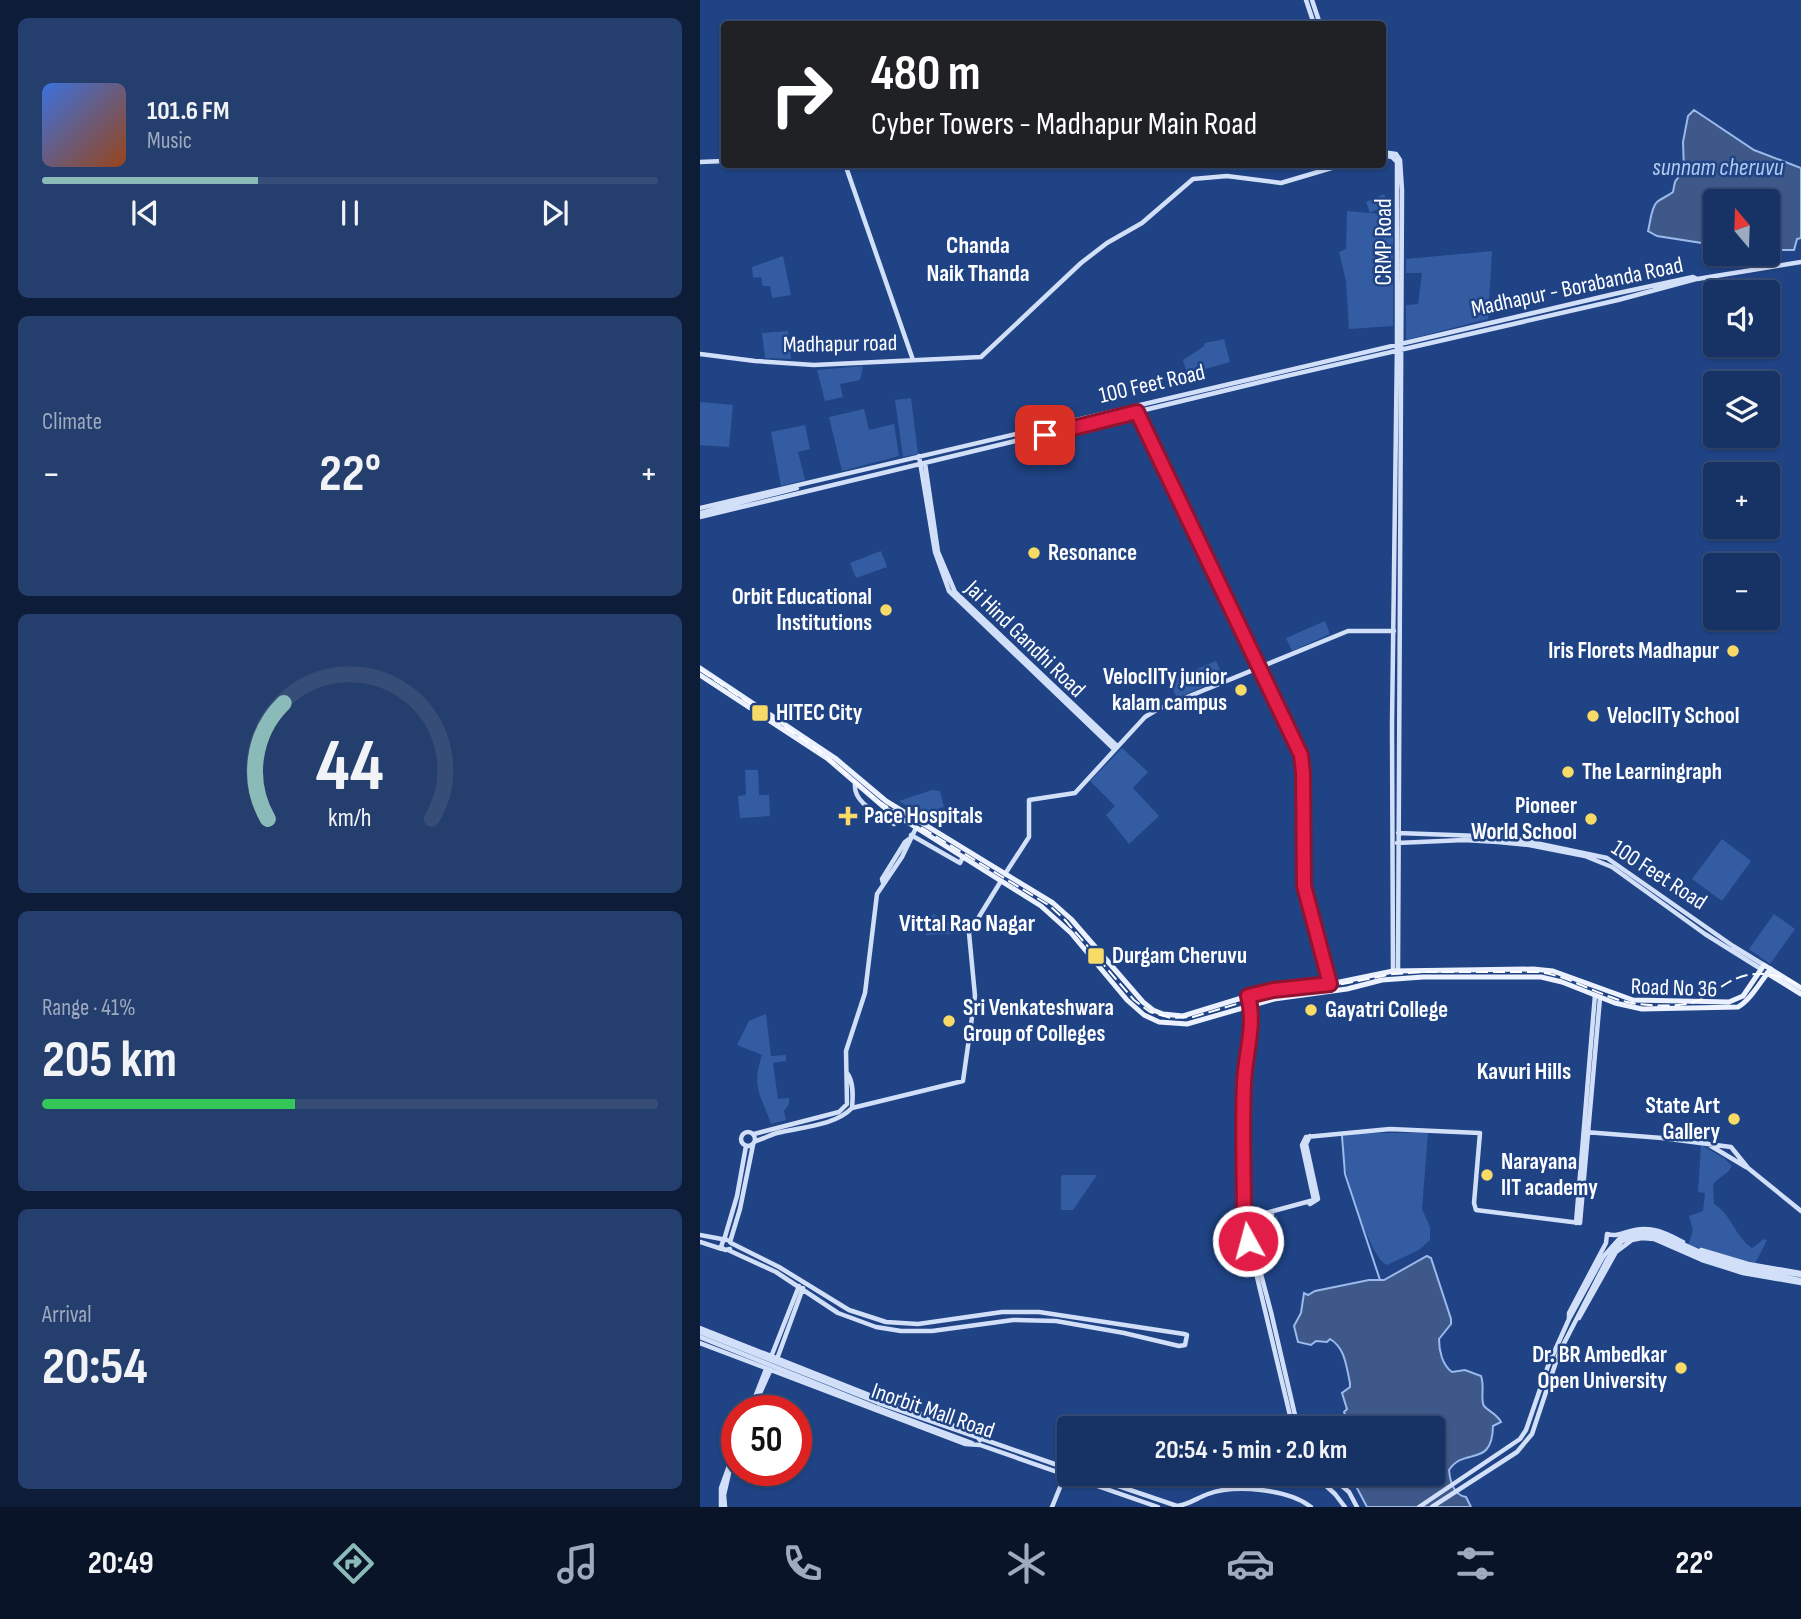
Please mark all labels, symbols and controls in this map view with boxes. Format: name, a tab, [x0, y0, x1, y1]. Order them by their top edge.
text: 480 m	[871, 45, 980, 104]
icon: right	[756, 49, 847, 140]
text: 101.6 FM	[147, 96, 229, 127]
text: Cyber Towers - Madhapur Main Road	[871, 105, 1257, 144]
text: Music	[147, 127, 192, 155]
water label: sunnam cheruvu	[1652, 153, 1784, 182]
north arrow	[1703, 189, 1780, 266]
map controls	[1703, 189, 1780, 630]
icon: previous	[126, 194, 164, 232]
icon: pause	[331, 194, 369, 232]
icon: next	[536, 194, 574, 232]
street label: CRMP Road	[1370, 198, 1398, 286]
district label: Chanda Naik Thanda	[926, 231, 1030, 288]
street label: Madhapur - Borabanda Road	[1469, 251, 1685, 323]
button: sound	[1703, 280, 1780, 357]
street label: Madhapur road	[783, 329, 897, 359]
street label: 100 Feet Road	[1096, 358, 1208, 410]
button: layers	[1703, 371, 1780, 448]
pin	[1015, 405, 1075, 465]
text: Climate	[42, 408, 102, 436]
icon: arrive	[1026, 416, 1064, 454]
text: 22°	[319, 443, 381, 506]
text: −	[42, 452, 61, 497]
text: +	[639, 452, 658, 497]
button: +	[1703, 462, 1780, 539]
place label: Resonance	[1048, 539, 1137, 567]
marker: Resonance	[1026, 545, 1042, 561]
button: −	[1703, 553, 1780, 630]
street label: Jai Hind Gandhi Road	[958, 574, 1091, 703]
place label: Orbit Educational Institutions	[732, 583, 872, 637]
marker: Orbit Educational Institutions	[878, 602, 894, 618]
place label: Iris Florets Madhapur	[1548, 637, 1719, 665]
marker: Iris Florets Madhapur	[1725, 643, 1741, 659]
place label: VelocIITy junior kalam campus	[1103, 663, 1227, 717]
marker: VelocIITy junior kalam campus	[1233, 682, 1249, 698]
place label: HITEC City	[776, 699, 863, 727]
place label: VelocIITy School	[1607, 702, 1739, 730]
marker: HITEC City	[750, 703, 770, 723]
marker: VelocIITy School	[1585, 708, 1601, 724]
text: 44	[316, 724, 384, 812]
place label: The Learningraph	[1582, 758, 1722, 786]
marker: The Learningraph	[1560, 764, 1576, 780]
place label: Pioneer World School	[1471, 792, 1577, 846]
place label: Pace Hospitals	[864, 802, 983, 830]
text: km/h	[328, 803, 372, 834]
marker: Pace Hospitals	[838, 806, 858, 826]
marker: Pioneer World School	[1583, 811, 1599, 827]
street label: 100 Feet Road	[1606, 834, 1712, 916]
district label: Vittal Rao Nagar	[899, 909, 1036, 938]
place label: Durgam Cheruvu	[1112, 942, 1247, 970]
marker: Durgam Cheruvu	[1086, 946, 1106, 966]
street label: Road No 36	[1630, 972, 1718, 1004]
text: Range · 41%	[42, 994, 136, 1022]
place label: Sri Venkateshwara Group of Colleges	[963, 994, 1114, 1048]
place label: Gayatri College	[1325, 996, 1448, 1024]
marker: Gayatri College	[1303, 1002, 1319, 1018]
marker: Sri Venkateshwara Group of Colleges	[941, 1013, 957, 1029]
text: 205 km	[42, 1029, 177, 1092]
district label: Kavuri Hills	[1477, 1057, 1571, 1086]
place label: State Art Gallery	[1645, 1092, 1720, 1146]
marker: State Art Gallery	[1726, 1111, 1742, 1127]
place label: Narayana IIT academy	[1501, 1148, 1598, 1202]
marker: Narayana IIT academy	[1479, 1167, 1495, 1183]
position arrow	[1211, 1204, 1285, 1278]
text: Arrival	[42, 1301, 91, 1329]
text: 20:54	[42, 1336, 148, 1399]
place label: Dr. BR Ambedkar Open University	[1532, 1341, 1667, 1395]
marker: Dr. BR Ambedkar Open University	[1673, 1360, 1689, 1376]
street label: Inorbit Mall Road	[868, 1377, 998, 1445]
speed limit sign: 50	[721, 1395, 812, 1486]
text: 20:54 · 5 min · 2.0 km	[1155, 1435, 1347, 1466]
icon: directions	[329, 1539, 378, 1588]
icon: music	[553, 1539, 602, 1588]
icon: phone	[778, 1539, 827, 1588]
icon: climate	[1002, 1539, 1051, 1588]
icon: car	[1226, 1539, 1275, 1588]
icon: filters	[1451, 1539, 1500, 1588]
text: 20:49	[88, 1544, 154, 1583]
text: 22°	[1675, 1544, 1713, 1583]

